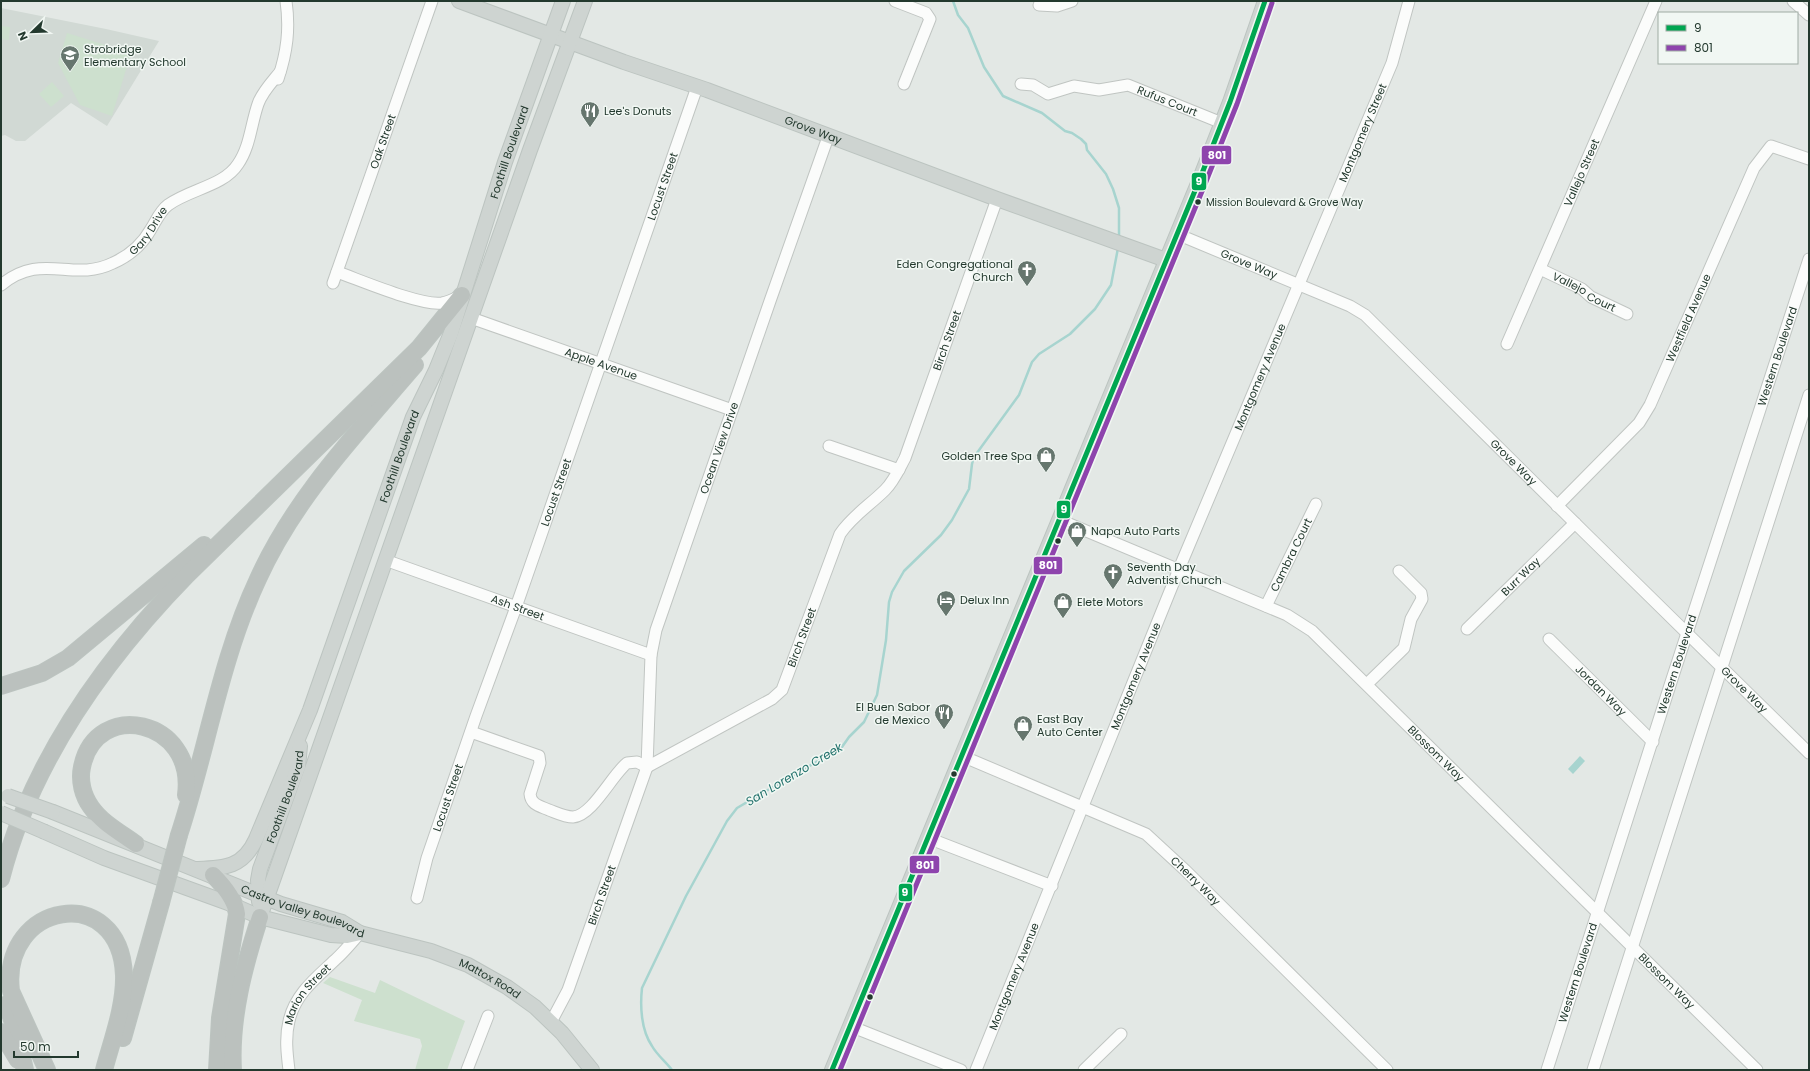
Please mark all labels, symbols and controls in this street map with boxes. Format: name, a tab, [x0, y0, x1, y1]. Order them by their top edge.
north arrow	[12, 12, 52, 52]
legend	[1658, 12, 1798, 64]
text: 9	[1694, 19, 1702, 36]
text: N	[14, 29, 32, 43]
text: 801	[1694, 39, 1713, 56]
place label: Strobridge Elementary School	[84, 41, 186, 70]
school or university icon: Strobridge Elementary School	[59, 44, 81, 72]
street label: Montgomery Street	[1335, 81, 1391, 184]
street label: Rufus Court	[1135, 82, 1200, 120]
restaurant icon: Lee's Donuts	[579, 100, 601, 128]
street label: Foothill Boulevard	[486, 103, 533, 201]
place label: Lee's Donuts	[604, 103, 672, 119]
street label: Oak Street	[366, 112, 400, 171]
street label: Grove Way	[782, 112, 845, 148]
street label: Vallejo Street	[1560, 136, 1603, 209]
line badge: 801	[1201, 145, 1232, 165]
text: 801	[1208, 147, 1226, 163]
street label: Locust Street	[643, 150, 682, 222]
line badge: 9	[1191, 172, 1207, 191]
text: 9	[1196, 173, 1203, 189]
place label: Mission Boulevard & Grove Way	[1206, 195, 1364, 210]
marker: Mission Boulevard & Grove Way	[1193, 197, 1203, 207]
street label: Gary Drive	[125, 202, 171, 259]
street label: Grove Way	[1218, 245, 1281, 283]
place label: Eden Congregational Church	[896, 256, 1013, 285]
church icon: Eden Congregational Church	[1016, 259, 1038, 287]
street label: Vallejo Court	[1550, 268, 1619, 316]
street label: Westfield Avenue	[1662, 271, 1715, 364]
street label: Western Boulevard	[1754, 304, 1801, 408]
street label: Birch Street	[929, 308, 965, 372]
street label: Montgomery Avenue	[1230, 321, 1290, 433]
street label: Apple Avenue	[563, 344, 640, 384]
street label: Ocean View Drive	[696, 400, 742, 496]
street label: Foothill Boulevard	[375, 407, 423, 505]
street label: Grove Way	[1487, 435, 1541, 490]
shop icon: Golden Tree Spa	[1035, 445, 1057, 473]
place label: Golden Tree Spa	[942, 448, 1032, 464]
street label: Locust Street	[537, 456, 575, 528]
line badge: 9	[1056, 500, 1071, 519]
text: 9	[1061, 501, 1068, 517]
street label: Cambra Court	[1266, 515, 1316, 594]
shop icon: Napa Auto Parts	[1066, 520, 1088, 548]
place label: Napa Auto Parts	[1091, 523, 1180, 539]
unlabelled marker	[1053, 536, 1063, 546]
street label: Burr Way	[1497, 553, 1544, 599]
line badge: 801	[1033, 556, 1063, 575]
text: 801	[1039, 557, 1057, 573]
place label: Seventh Day Adventist Church	[1127, 559, 1222, 588]
church icon: Seventh Day Adventist Church	[1102, 562, 1124, 590]
hotel icon: Delux Inn	[935, 589, 957, 617]
street label: Ash Street	[489, 591, 547, 624]
shop icon: Elete Motors	[1052, 591, 1074, 619]
place label: Delux Inn	[960, 592, 1009, 608]
place label: Elete Motors	[1077, 594, 1144, 610]
street label: Birch Street	[783, 605, 820, 669]
street label: Western Boulevard	[1653, 612, 1700, 716]
street label: Montgomery Avenue	[1107, 620, 1165, 732]
street label: Jordan Way	[1572, 661, 1631, 720]
street label: Grove Way	[1717, 663, 1772, 717]
place label: El Buen Sabor de Mexico	[856, 699, 930, 728]
restaurant icon: El Buen Sabor de Mexico	[933, 702, 955, 730]
place label: East Bay Auto Center	[1037, 711, 1103, 740]
shop icon: East Bay Auto Center	[1012, 714, 1034, 742]
street label: Blossom Way	[1404, 722, 1468, 786]
water label: San Lorenzo Creek	[742, 738, 846, 810]
street label: Foothill Boulevard	[262, 750, 308, 845]
street label: Locust Street	[429, 762, 467, 834]
unlabelled marker	[949, 769, 959, 779]
street label: Cherry Way	[1167, 853, 1225, 909]
line badge: 801	[909, 855, 940, 874]
text: 801	[916, 857, 934, 873]
street label: Birch Street	[584, 863, 620, 927]
street label: Castro Valley Boulevard	[238, 881, 366, 942]
line badge: 9	[898, 883, 913, 902]
text: 9	[902, 884, 909, 900]
street label: Montgomery Avenue	[985, 920, 1043, 1033]
street label: Western Boulevard	[1554, 921, 1601, 1025]
street label: Blossom Way	[1635, 949, 1699, 1013]
street label: Mattox Road	[457, 954, 524, 1002]
street label: Marion Street	[280, 960, 334, 1027]
unlabelled marker	[865, 992, 875, 1002]
scale bar	[14, 1033, 78, 1059]
text: 50 m	[20, 1038, 51, 1055]

